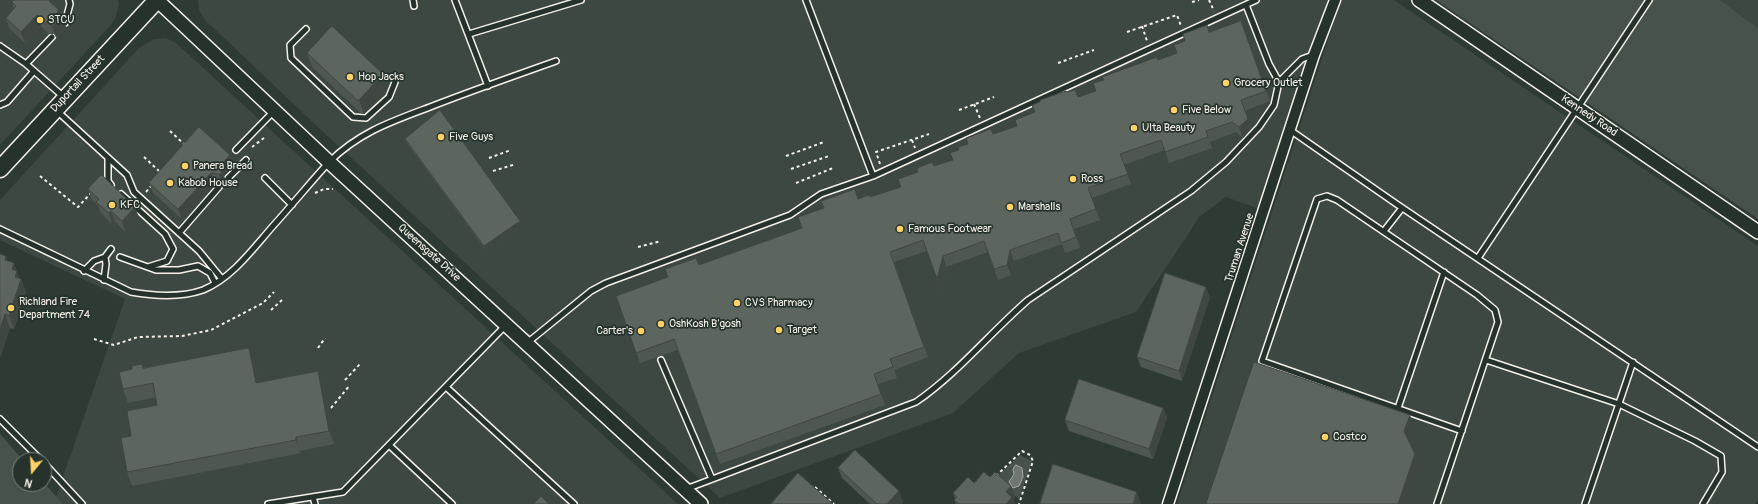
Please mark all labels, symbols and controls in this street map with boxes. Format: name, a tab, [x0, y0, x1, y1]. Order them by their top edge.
place label: STCU	[48, 13, 75, 27]
marker: STCU	[35, 15, 45, 25]
street label: Duportail Street	[48, 53, 108, 115]
place label: Hop Jacks	[358, 70, 404, 84]
marker: Hop Jacks	[345, 72, 355, 82]
place label: Grocery Outlet	[1234, 76, 1302, 90]
marker: Grocery Outlet	[1221, 78, 1231, 88]
street label: Kennedy Road	[1558, 92, 1620, 140]
place label: Five Below	[1182, 103, 1231, 117]
marker: Five Below	[1169, 105, 1179, 115]
place label: Ulta Beauty	[1142, 121, 1195, 135]
marker: Ulta Beauty	[1129, 123, 1139, 133]
place label: Five Guys	[449, 130, 493, 144]
marker: Five Guys	[436, 132, 446, 142]
place label: Panera Bread	[193, 159, 252, 173]
marker: Panera Bread	[180, 161, 190, 171]
place label: Ross	[1081, 172, 1103, 186]
marker: Ross	[1068, 174, 1078, 184]
place label: Kabob House	[178, 176, 238, 190]
marker: Kabob House	[165, 178, 175, 188]
place label: KFC	[120, 198, 140, 212]
marker: KFC	[107, 200, 117, 210]
place label: Marshalls	[1018, 200, 1060, 214]
marker: Marshalls	[1005, 202, 1015, 212]
street label: Truman Avenue	[1223, 212, 1257, 284]
street label: Queensgate Drive	[395, 221, 463, 285]
place label: Famous Footwear	[908, 222, 992, 236]
marker: Famous Footwear	[895, 224, 905, 234]
place label: Richland Fire Department 74	[19, 295, 90, 321]
place label: CVS Pharmacy	[745, 296, 813, 310]
marker: CVS Pharmacy	[732, 298, 742, 308]
marker: Richland Fire Department 74	[6, 303, 16, 313]
place label: OshKosh B'gosh	[669, 317, 741, 331]
marker: OshKosh B'gosh	[656, 319, 666, 329]
place label: Target	[787, 323, 817, 337]
place label: Carter's	[596, 324, 633, 338]
marker: Target	[774, 325, 784, 335]
marker: Carter's	[636, 326, 646, 336]
place label: Costco	[1333, 430, 1367, 444]
marker: Costco	[1320, 432, 1330, 442]
north arrow	[12, 452, 52, 492]
text: N	[23, 476, 34, 490]

